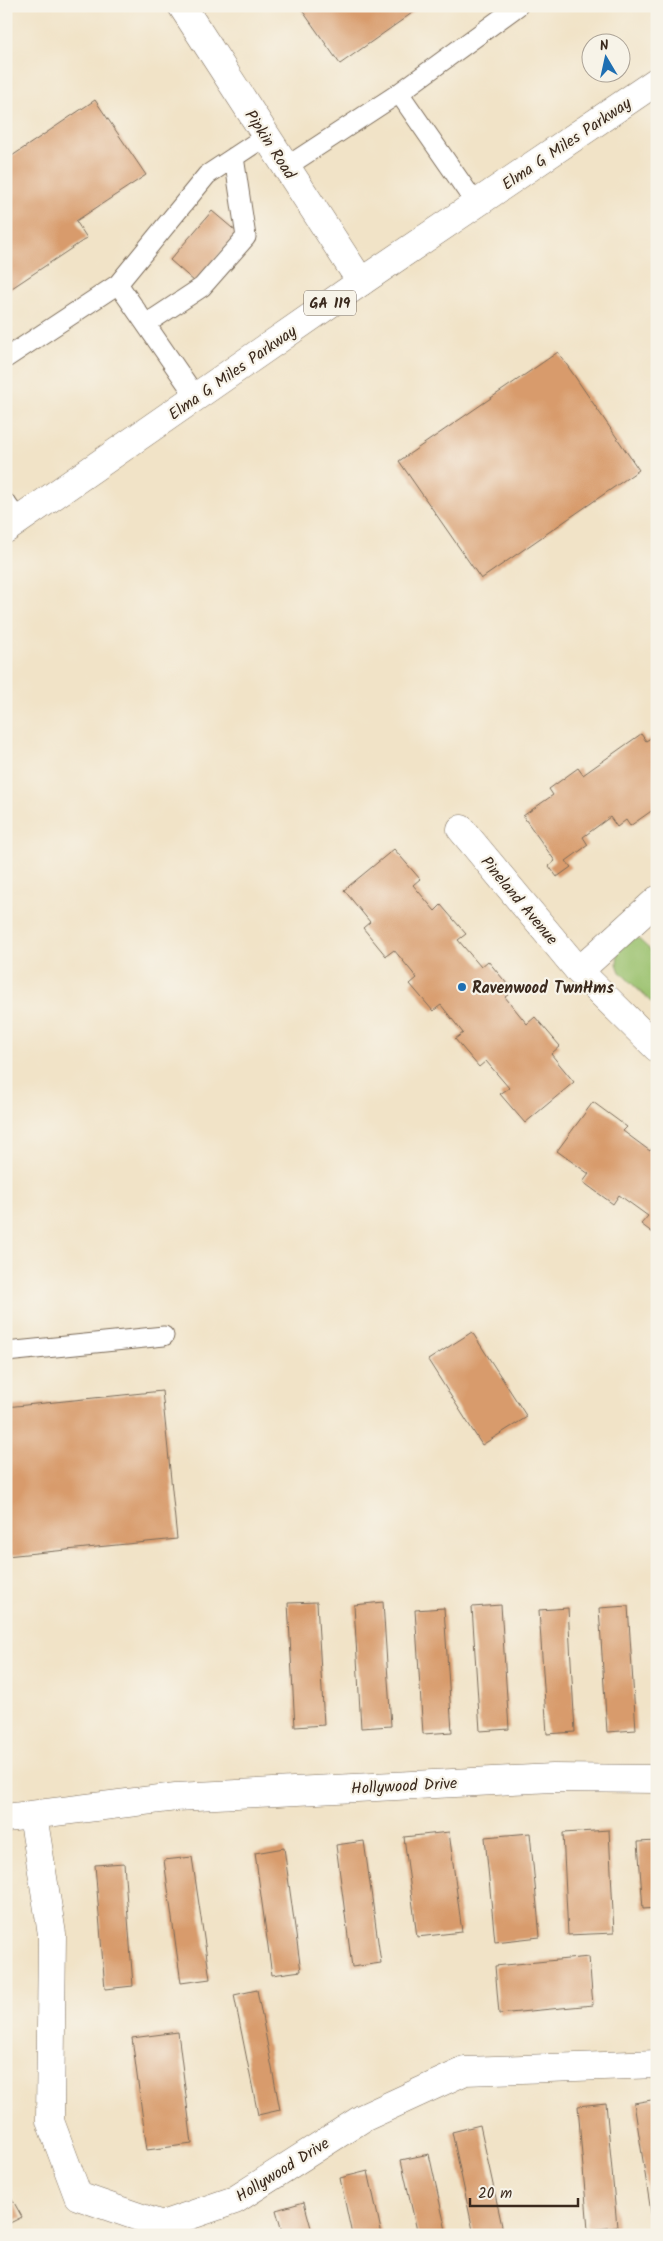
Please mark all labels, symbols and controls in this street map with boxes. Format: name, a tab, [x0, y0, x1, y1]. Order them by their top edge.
north arrow	[580, 32, 630, 82]
text: N	[598, 35, 610, 58]
street label: Elma G Miles Parkway	[497, 91, 637, 197]
street label: Pipkin Road	[238, 105, 302, 185]
road number: GA 119	[304, 290, 356, 316]
street label: Elma G Miles Parkway	[164, 319, 303, 427]
street label: Pineland Avenue	[474, 851, 564, 951]
place label: Ravenwood TwnHms	[472, 976, 614, 1001]
marker: Ravenwood TwnHms	[456, 981, 468, 993]
street label: Hollywood Drive	[350, 1771, 458, 1802]
street label: Hollywood Drive	[231, 2131, 335, 2209]
scale bar	[470, 2176, 578, 2208]
text: 20 m	[478, 2182, 512, 2206]

